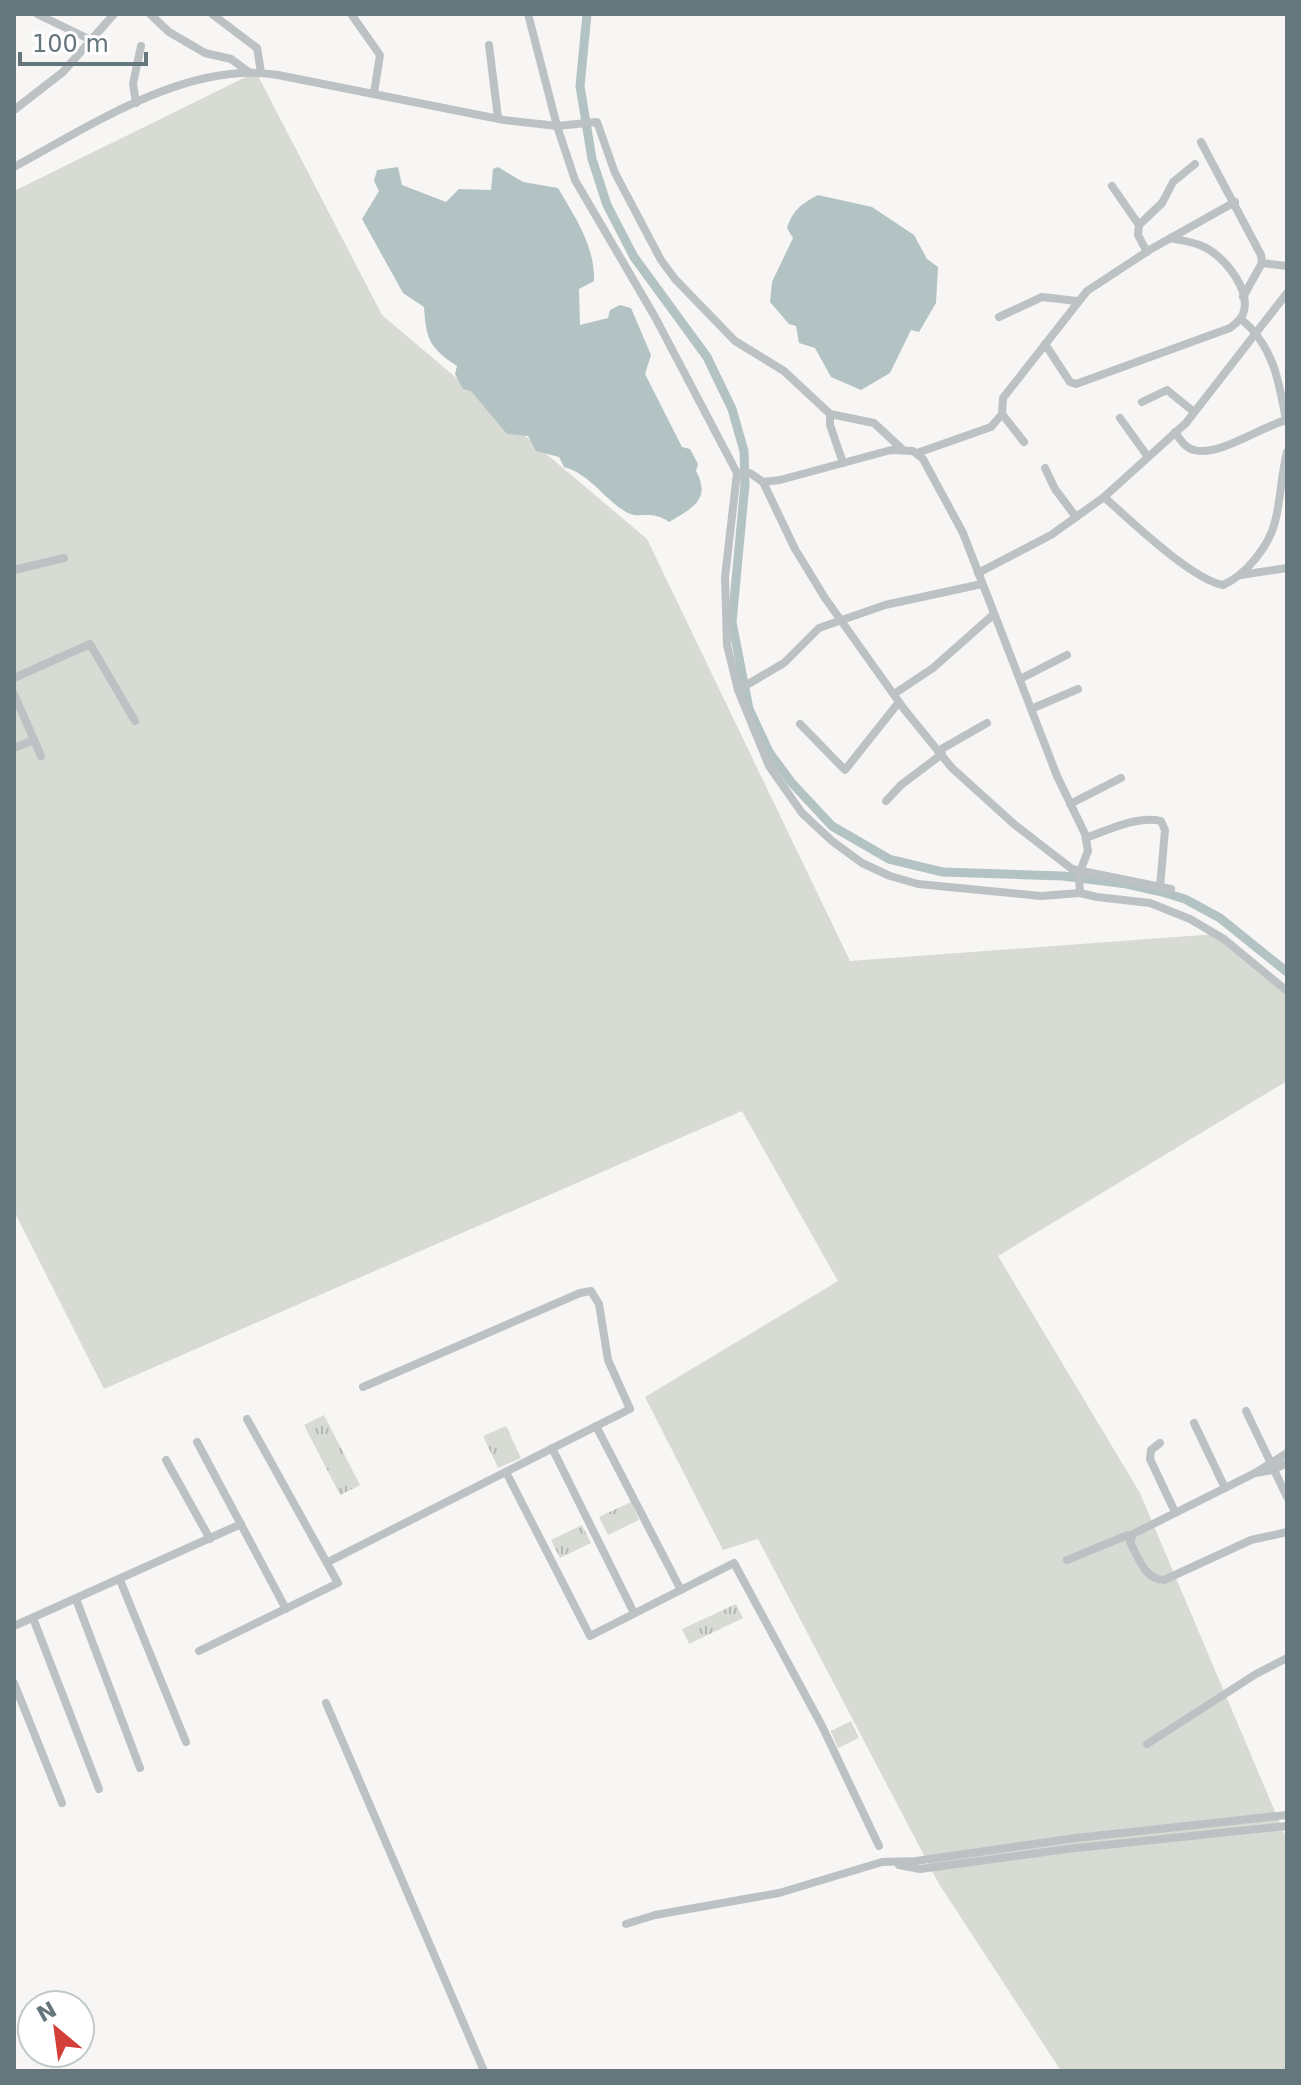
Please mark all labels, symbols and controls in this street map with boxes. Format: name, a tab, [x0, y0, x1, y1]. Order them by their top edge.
scale bar	[20, 16, 146, 66]
text: 100 m	[32, 30, 109, 58]
north arrow	[16, 1989, 96, 2069]
text: N	[32, 1997, 61, 2027]

